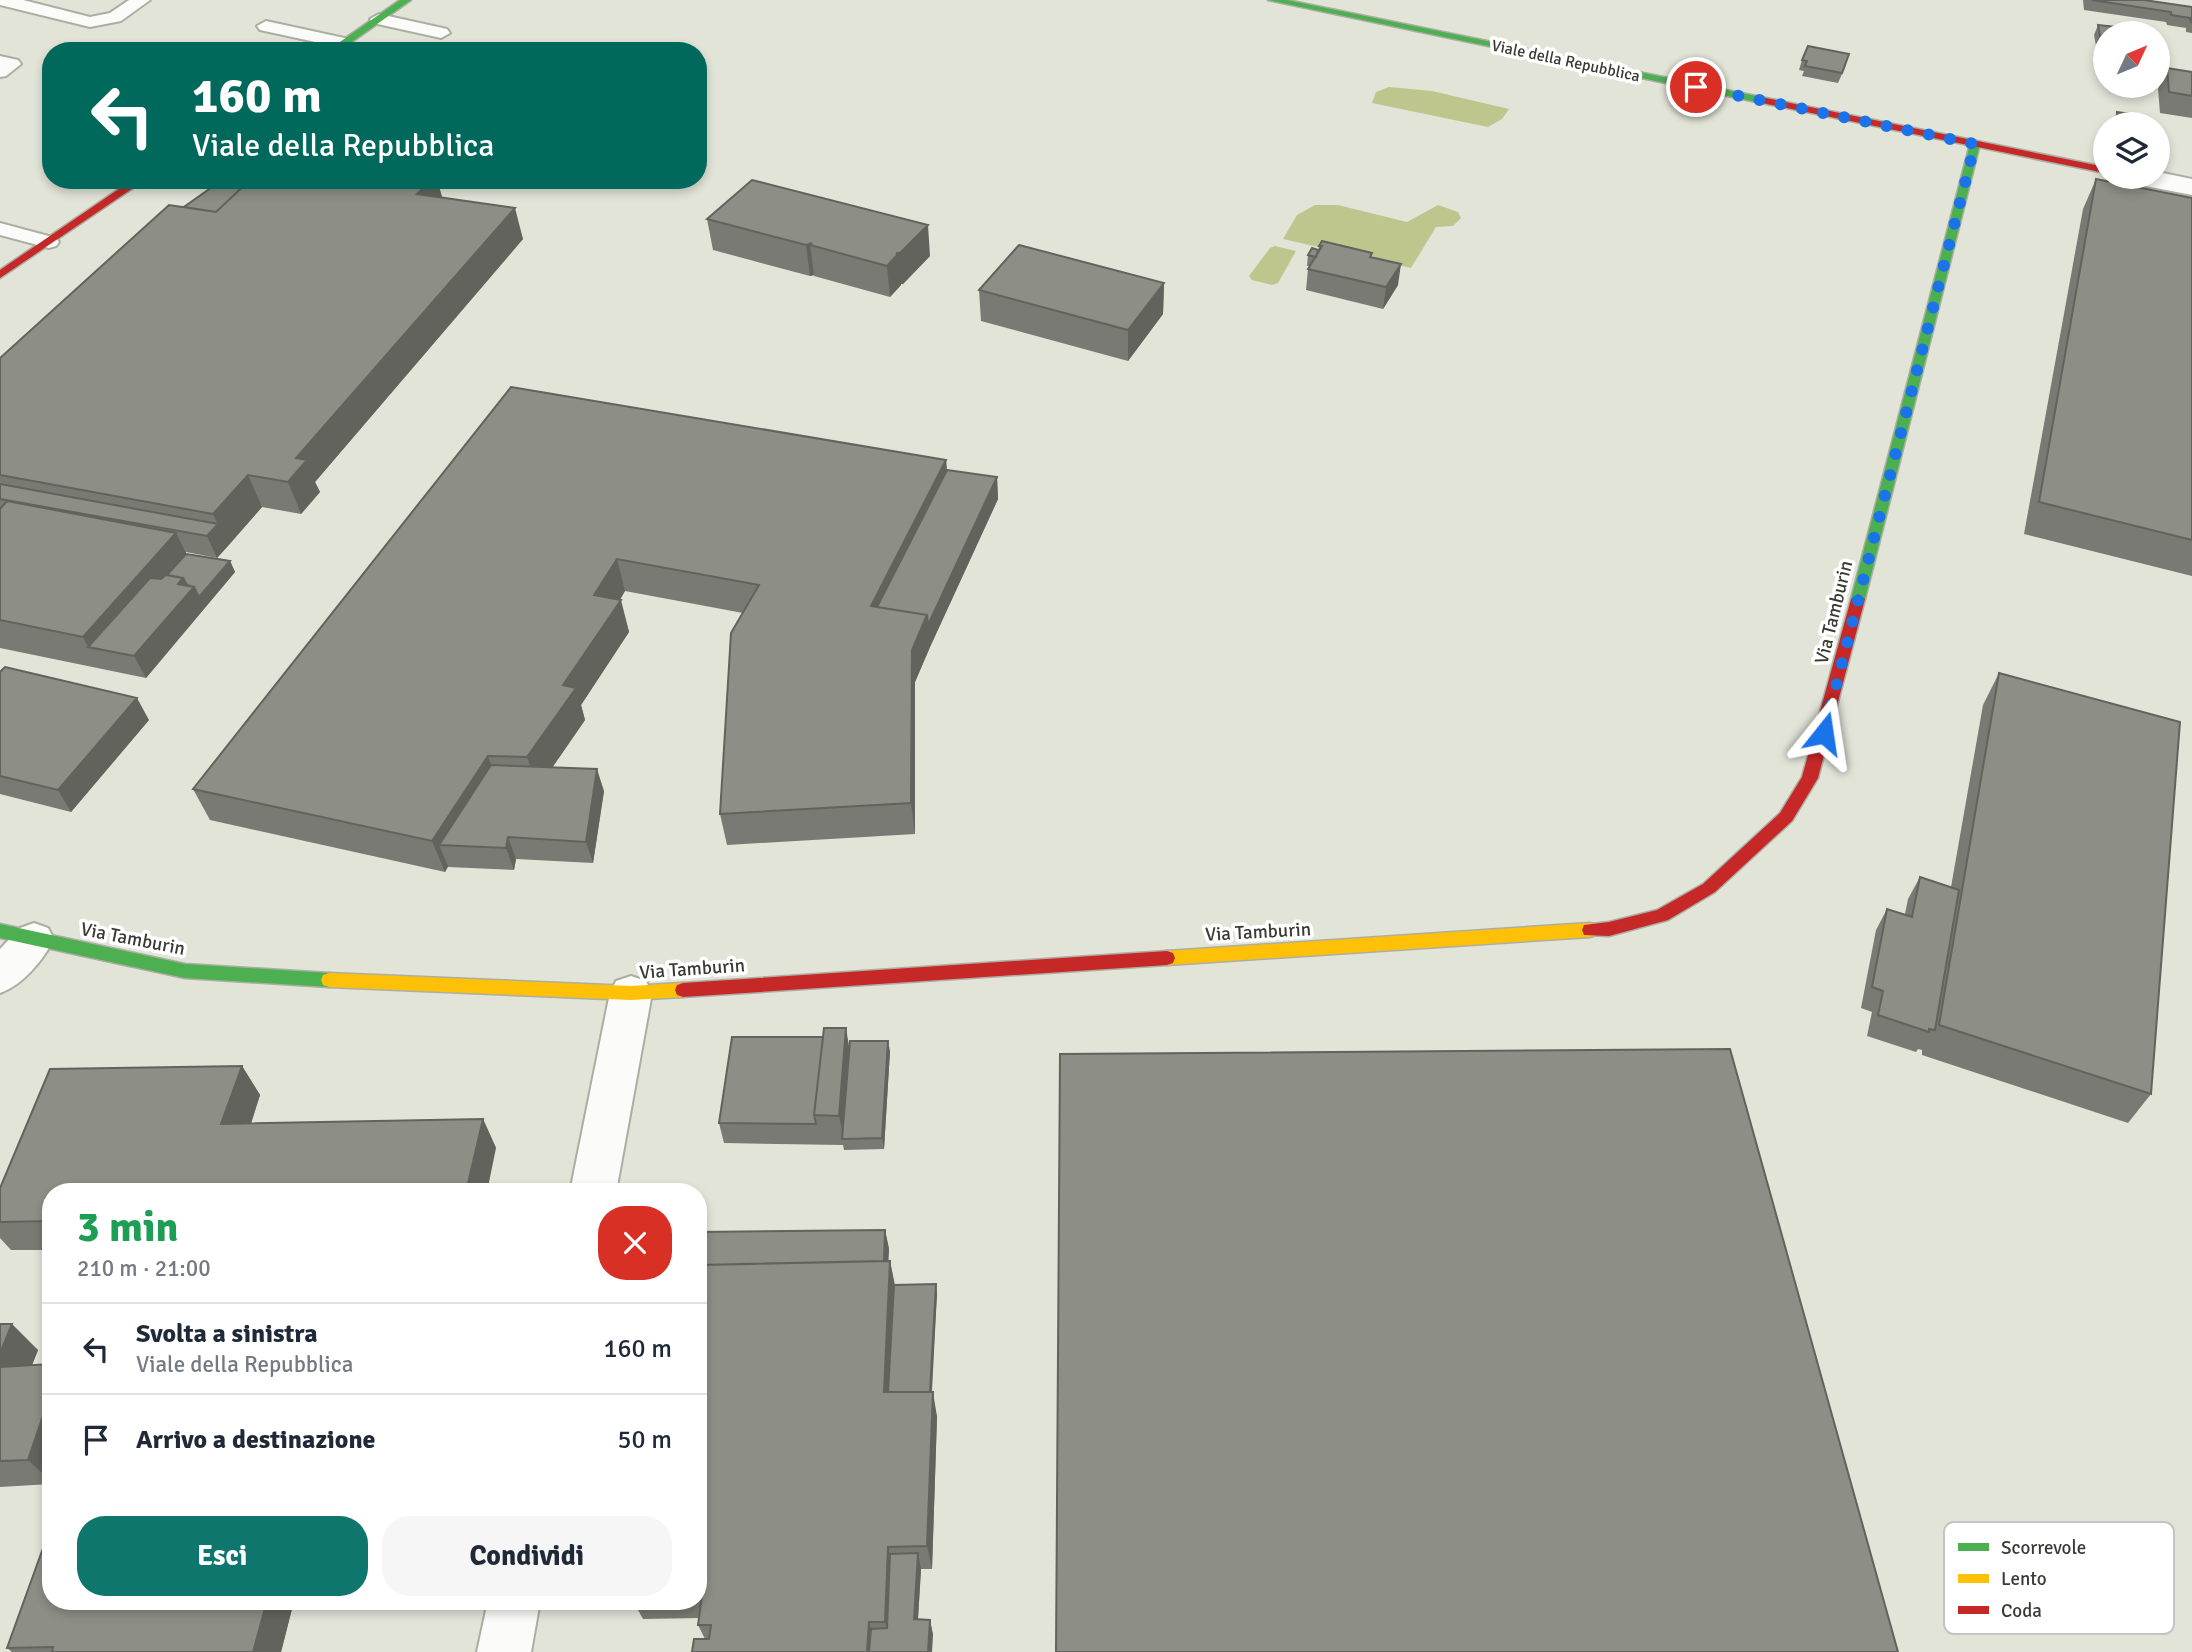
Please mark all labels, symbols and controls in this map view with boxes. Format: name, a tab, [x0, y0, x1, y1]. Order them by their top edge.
north arrow	[2093, 21, 2170, 98]
map controls	[2093, 21, 2170, 189]
street label: Viale della Repubblica	[1490, 35, 1642, 86]
pin	[1666, 57, 1726, 117]
text: 160 m	[192, 66, 322, 126]
icon: arrive	[1677, 68, 1715, 106]
icon: left	[77, 70, 168, 161]
button: layers	[2093, 112, 2170, 189]
text: Viale della Repubblica	[192, 126, 494, 165]
street label: Via Tamburin	[1810, 558, 1858, 667]
position arrow	[1787, 696, 1861, 770]
street label: Via Tamburin	[79, 917, 187, 961]
street label: Via Tamburin	[1205, 917, 1312, 947]
street label: Via Tamburin	[638, 953, 746, 985]
text: 3 min	[77, 1202, 178, 1253]
button: close	[598, 1206, 672, 1280]
text: 210 m · 21:00	[77, 1254, 211, 1283]
text: Svolta a sinistra	[136, 1318, 318, 1350]
icon: left	[77, 1330, 115, 1368]
text: 160 m	[603, 1333, 672, 1365]
text: Viale della Repubblica	[136, 1350, 353, 1379]
icon: arrive	[77, 1421, 115, 1459]
text: Arrivo a destinazione	[136, 1424, 376, 1456]
text: 50 m	[617, 1424, 672, 1456]
button: Esci	[77, 1516, 368, 1596]
button: Condividi	[382, 1516, 672, 1596]
legend	[1944, 1522, 2174, 1634]
text: Scorrevole	[2001, 1536, 2086, 1560]
text: Lento	[2001, 1567, 2047, 1591]
text: Coda	[2001, 1599, 2042, 1623]

